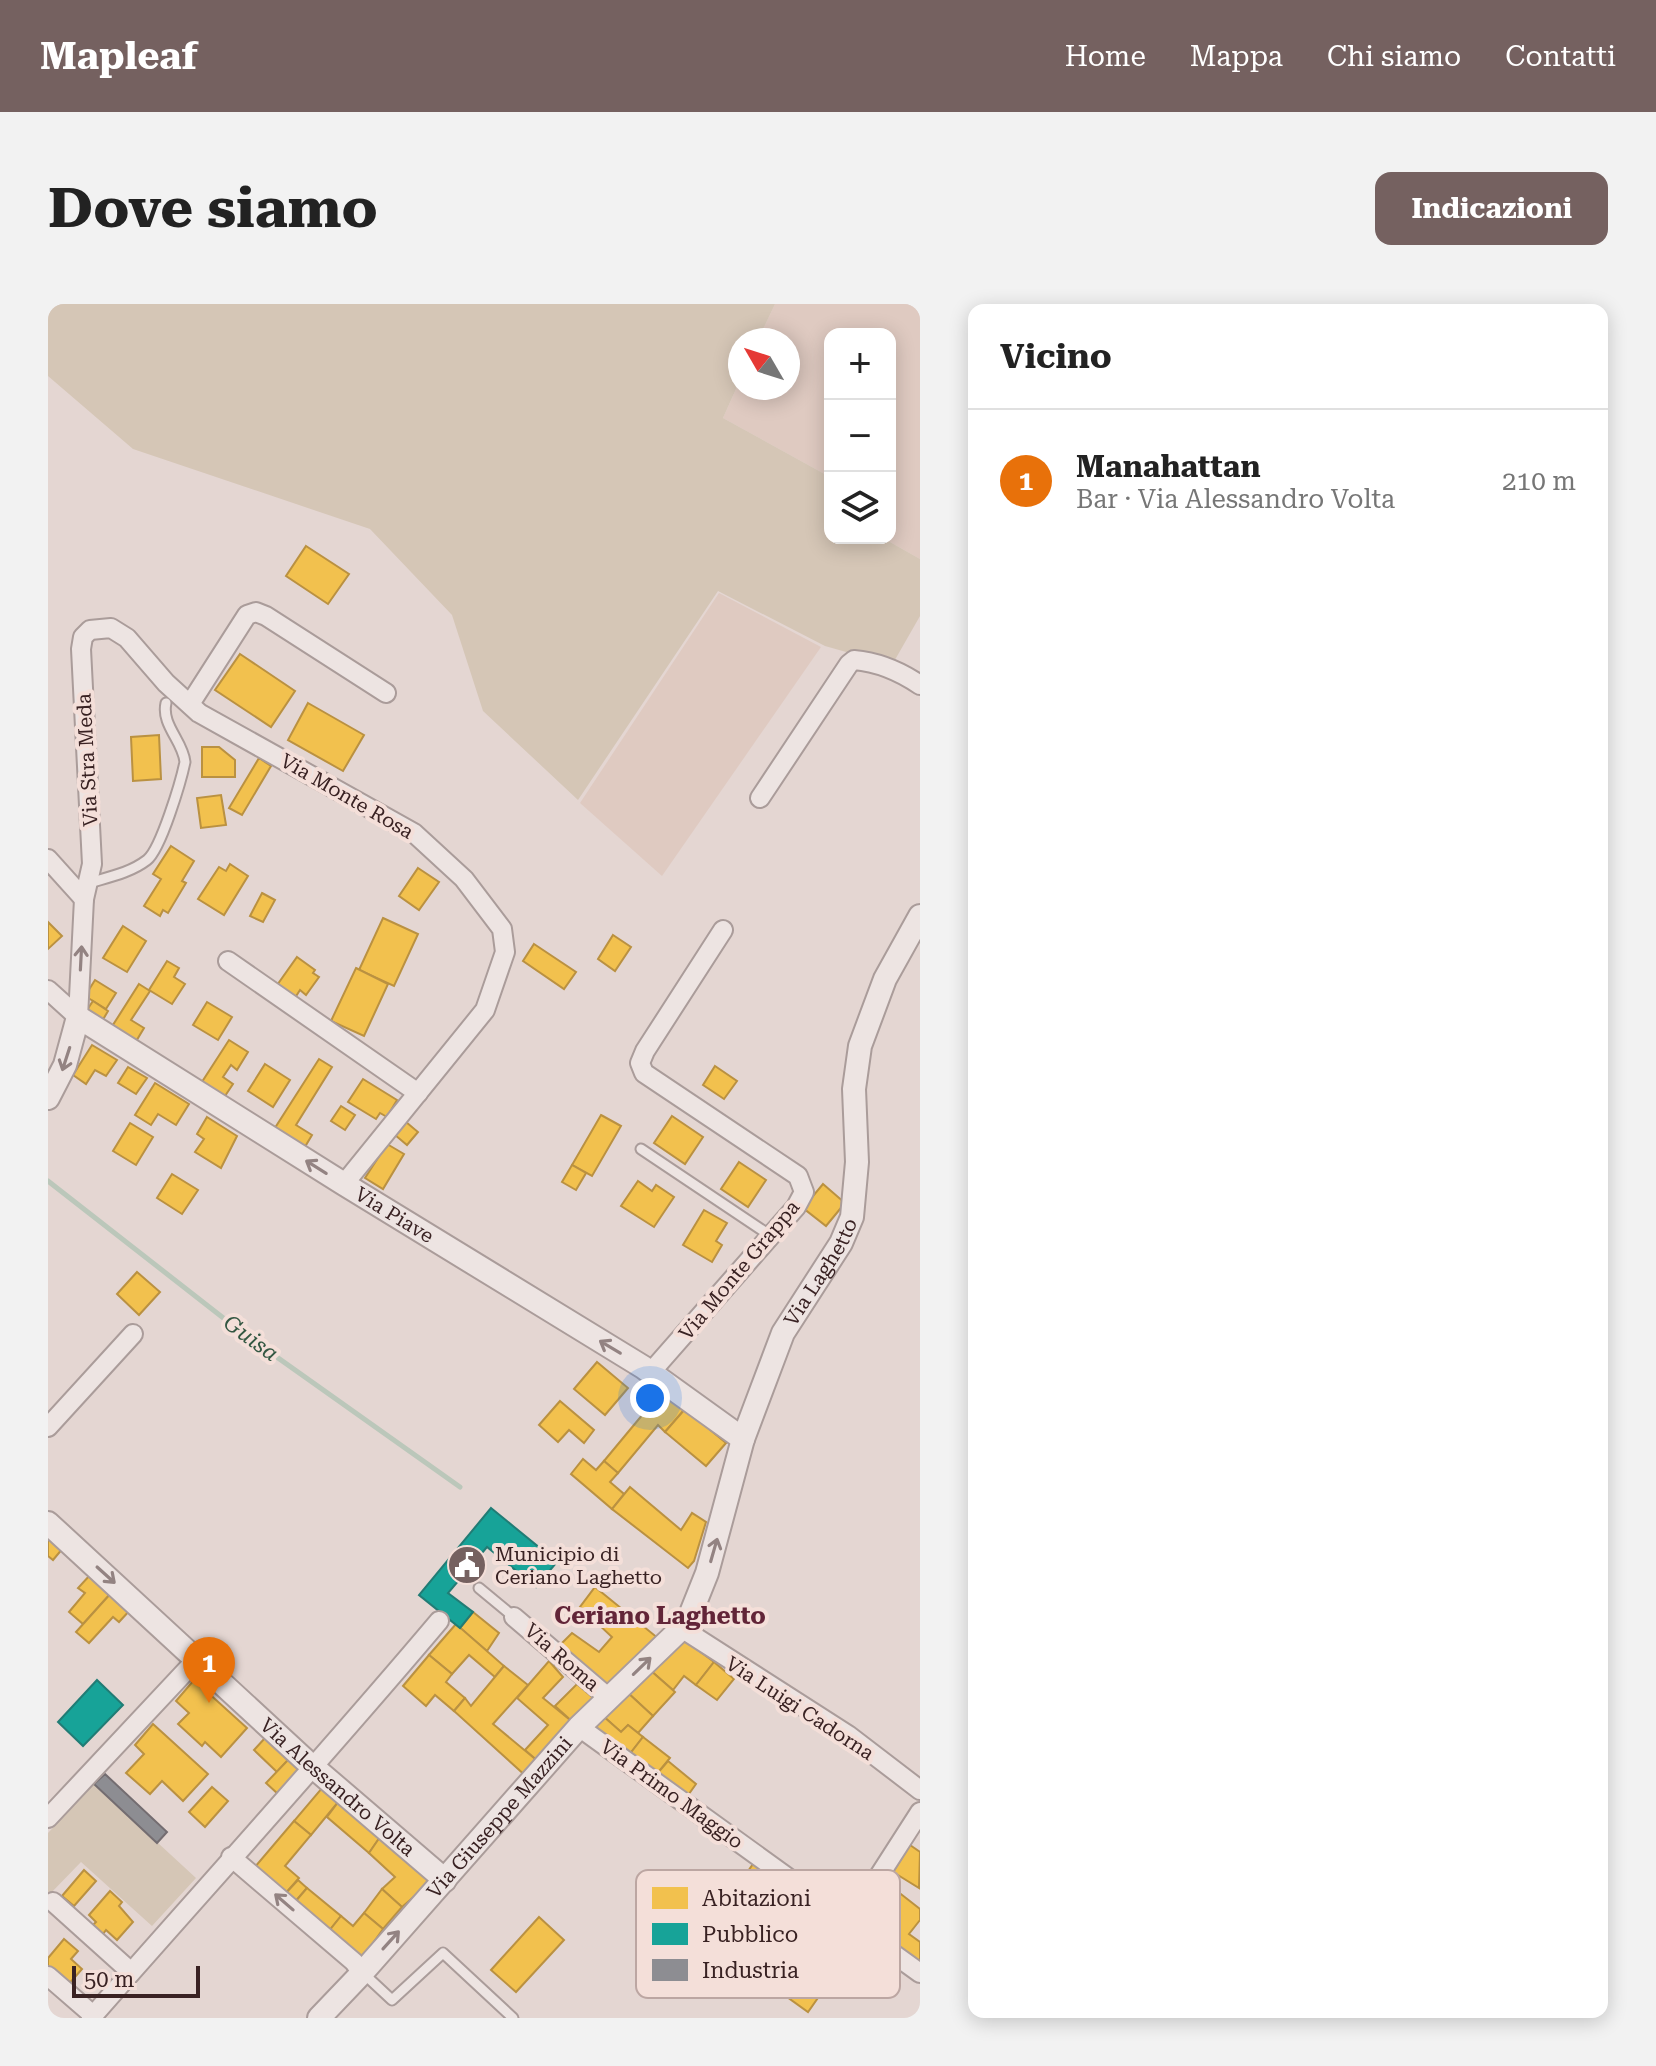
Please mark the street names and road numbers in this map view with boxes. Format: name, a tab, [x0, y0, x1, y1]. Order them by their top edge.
street label: Via Stra Meda	[72, 693, 102, 827]
street label: Via Monte Rosa	[276, 748, 418, 844]
street label: Via Piave	[351, 1182, 438, 1248]
street label: Via Monte Grappa	[674, 1195, 805, 1345]
street label: Via Laghetto	[779, 1214, 862, 1330]
street label: Via Roma	[520, 1618, 604, 1696]
street label: Via Luigi Cadorna	[721, 1651, 879, 1765]
street label: Via Alessandro Volta	[255, 1713, 420, 1861]
street label: Via Giuseppe Mazzini	[422, 1731, 577, 1903]
street label: Via Primo Maggio	[596, 1734, 748, 1854]

